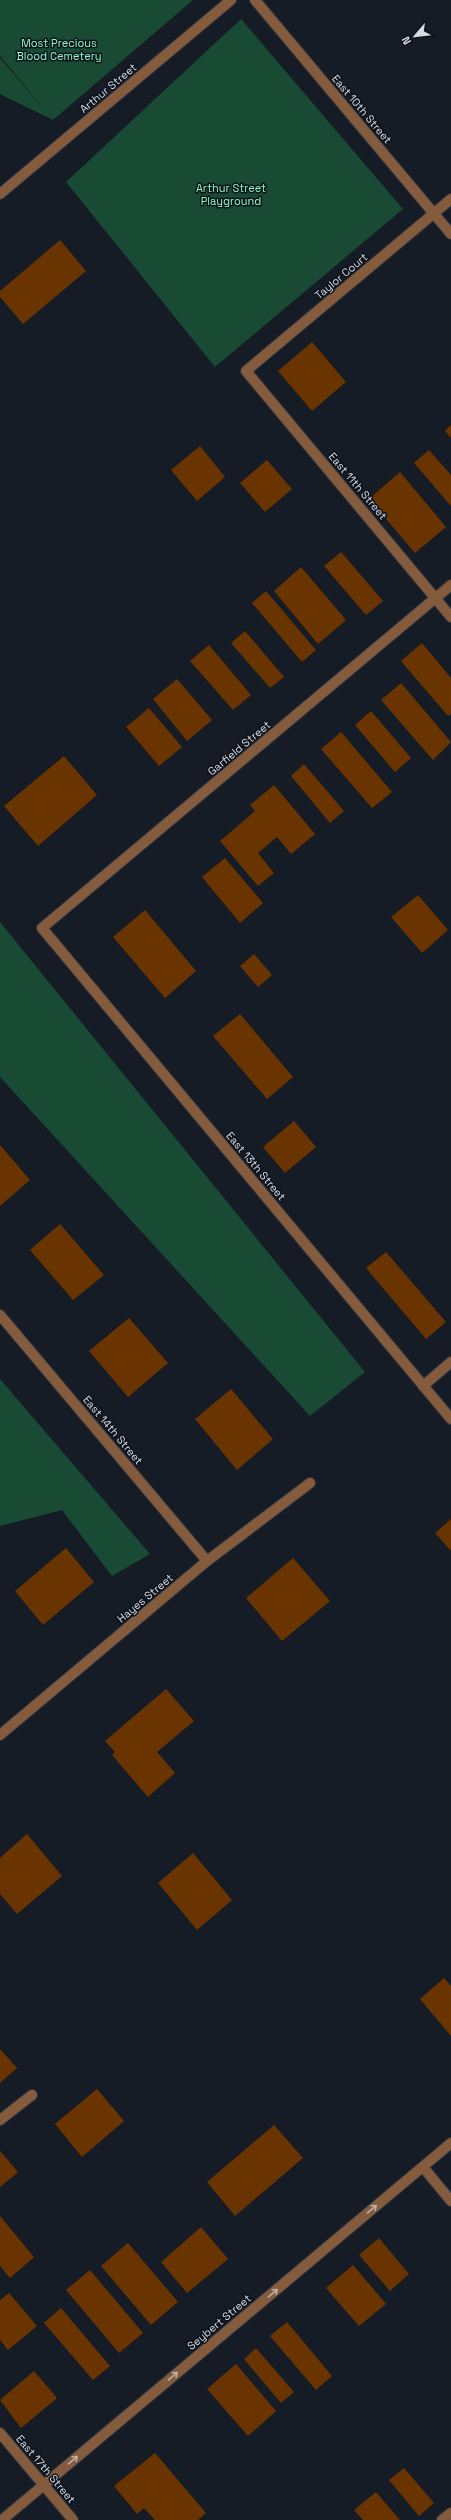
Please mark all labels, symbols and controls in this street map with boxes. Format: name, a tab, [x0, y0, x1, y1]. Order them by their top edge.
north arrow	[395, 16, 435, 56]
text: N	[398, 34, 414, 47]
park label: Most Precious Blood Cemetery	[16, 36, 102, 63]
street label: Arthur Street	[77, 60, 139, 116]
street label: East 10th Street	[329, 72, 395, 146]
park label: Arthur Street Playground	[196, 181, 266, 208]
street label: Taylor Court	[312, 250, 370, 302]
street label: East 11th Street	[326, 450, 390, 522]
street label: Garfield Street	[205, 718, 273, 778]
street label: East 13th Street	[223, 1129, 289, 1203]
street label: East 14th Street	[80, 1393, 146, 1467]
street label: Hayes Street	[114, 1570, 176, 1626]
one-way arrow	[367, 2205, 378, 2214]
one-way arrow	[267, 2288, 278, 2297]
street label: Seybert Street	[184, 2291, 254, 2353]
one-way arrow	[168, 2372, 178, 2381]
street label: East 17th Street	[13, 2432, 79, 2506]
one-way arrow	[68, 2455, 79, 2464]

